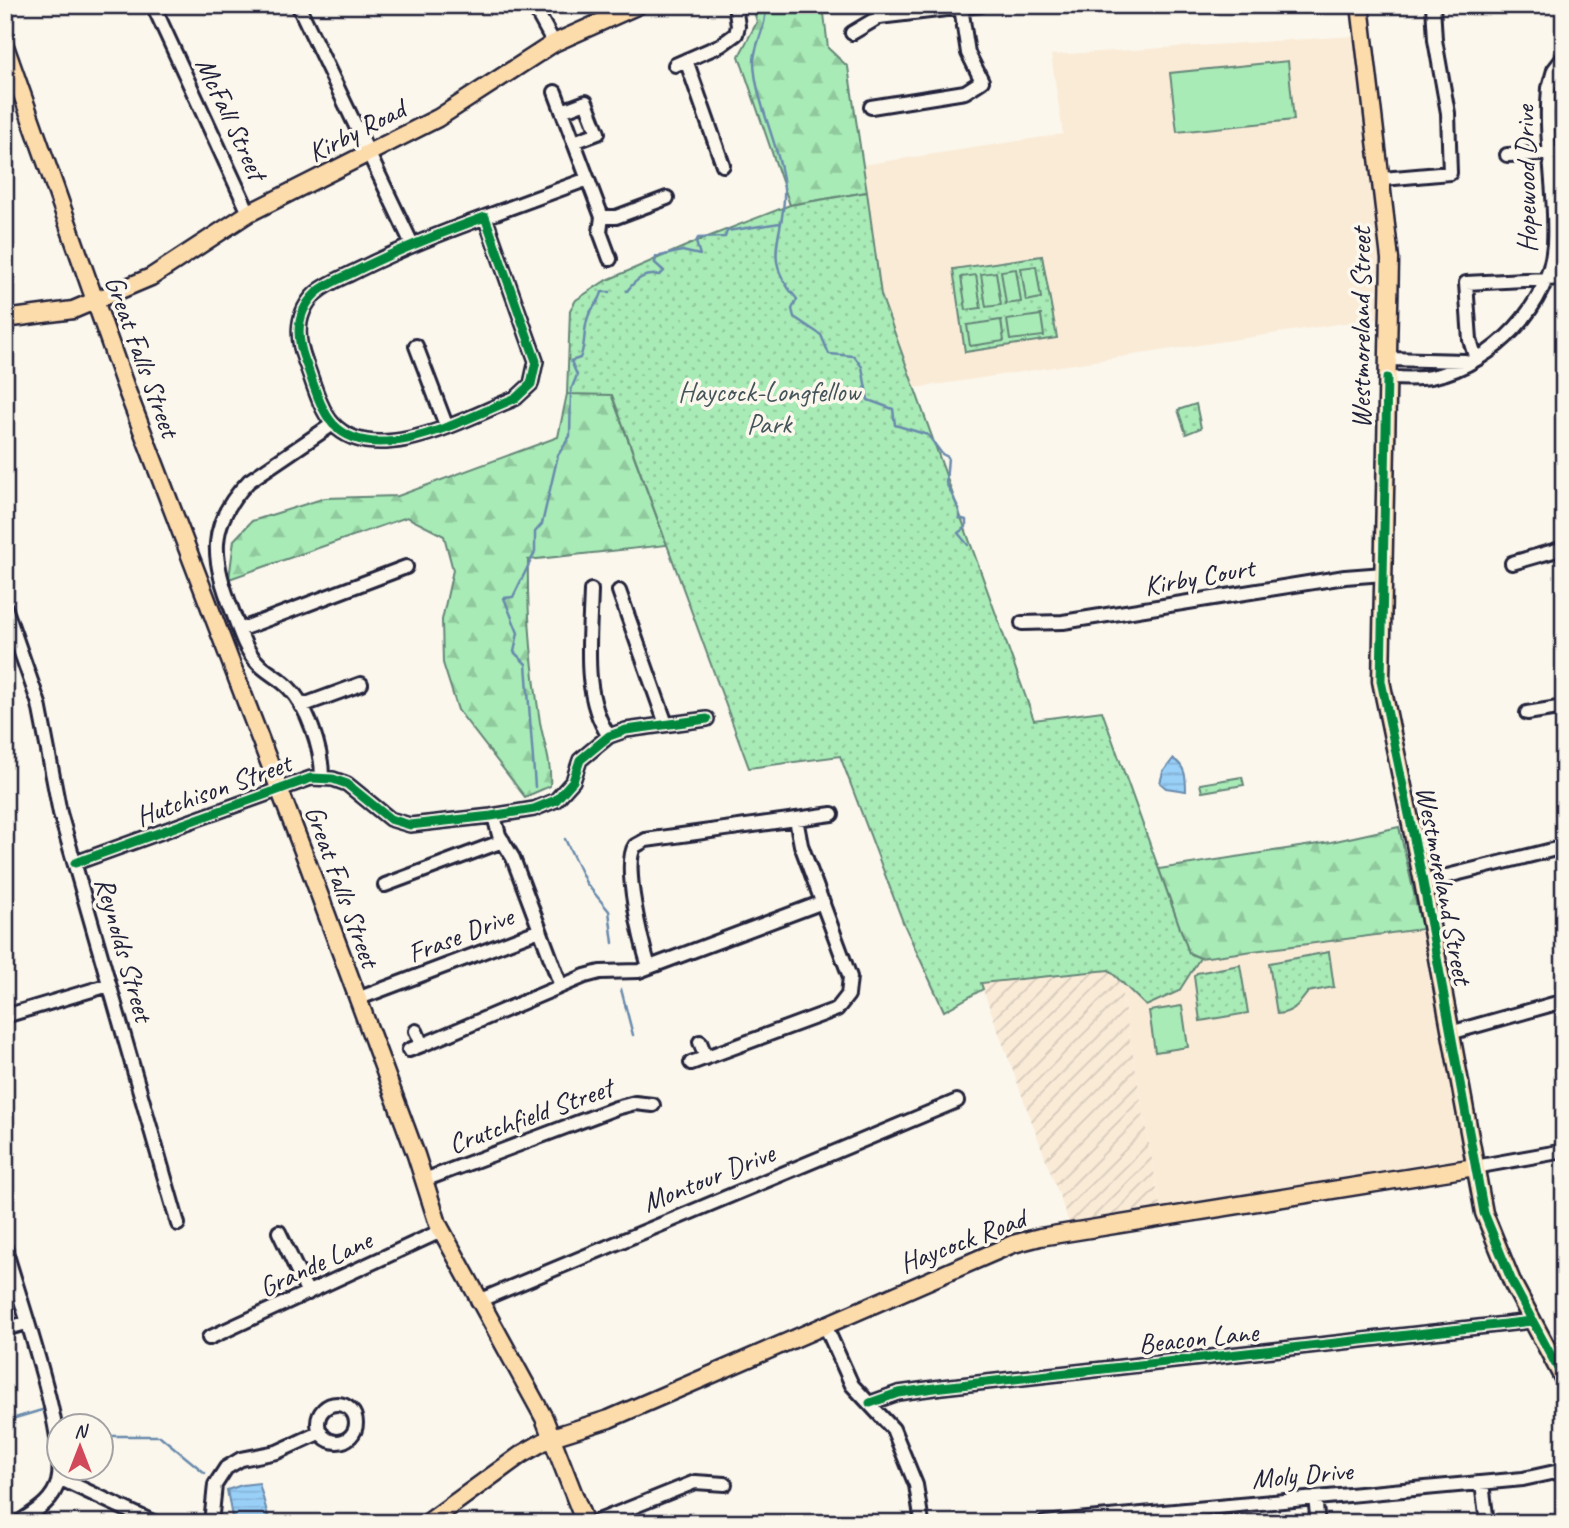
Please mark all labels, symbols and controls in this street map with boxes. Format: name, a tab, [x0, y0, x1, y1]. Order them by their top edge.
street label: McFall Street	[188, 51, 277, 188]
street label: Kirby Road	[302, 89, 414, 170]
street label: Hopewood Drive	[1507, 103, 1544, 253]
street label: Westmoreland Street	[1343, 225, 1378, 428]
street label: Great Falls Street	[97, 271, 189, 444]
park label: Haycock-Longfellow Park	[678, 374, 862, 441]
street label: Kirby Court	[1141, 549, 1260, 603]
street label: Hutchison Street	[131, 744, 298, 834]
street label: Westmoreland Street	[1408, 783, 1481, 990]
street label: Great Falls Street	[297, 801, 389, 974]
street label: Reynolds Street	[87, 873, 163, 1028]
street label: Frase Drive	[403, 898, 520, 970]
street label: Crutchfield Street	[443, 1068, 620, 1161]
street label: Montour Drive	[637, 1134, 781, 1220]
street label: Haycock Road	[894, 1199, 1034, 1280]
street label: Grande Lane	[253, 1221, 379, 1305]
street label: Beacon Lane	[1137, 1314, 1261, 1361]
north arrow	[46, 1412, 116, 1482]
text: N	[74, 1419, 89, 1443]
street label: Moly Drive	[1250, 1452, 1356, 1496]

